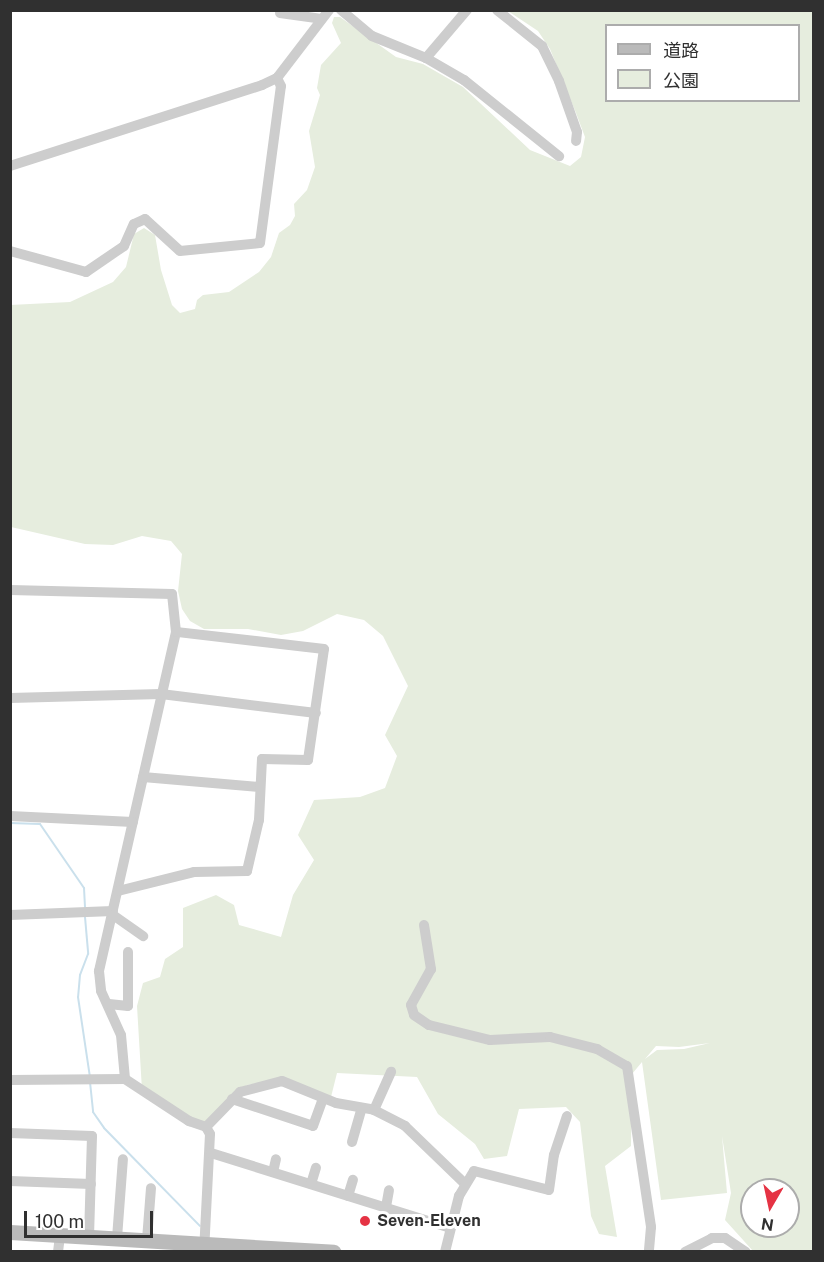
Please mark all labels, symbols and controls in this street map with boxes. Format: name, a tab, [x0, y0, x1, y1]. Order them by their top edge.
legend	[605, 24, 800, 102]
text: 道路	[663, 40, 699, 61]
text: 公園	[663, 70, 699, 91]
north arrow	[740, 1178, 800, 1238]
scale bar	[27, 1199, 156, 1237]
text: 100 m	[35, 1211, 84, 1232]
place label: Seven-Eleven	[377, 1211, 481, 1231]
marker: Seven-Eleven	[358, 1214, 372, 1228]
text: N	[760, 1214, 775, 1235]

